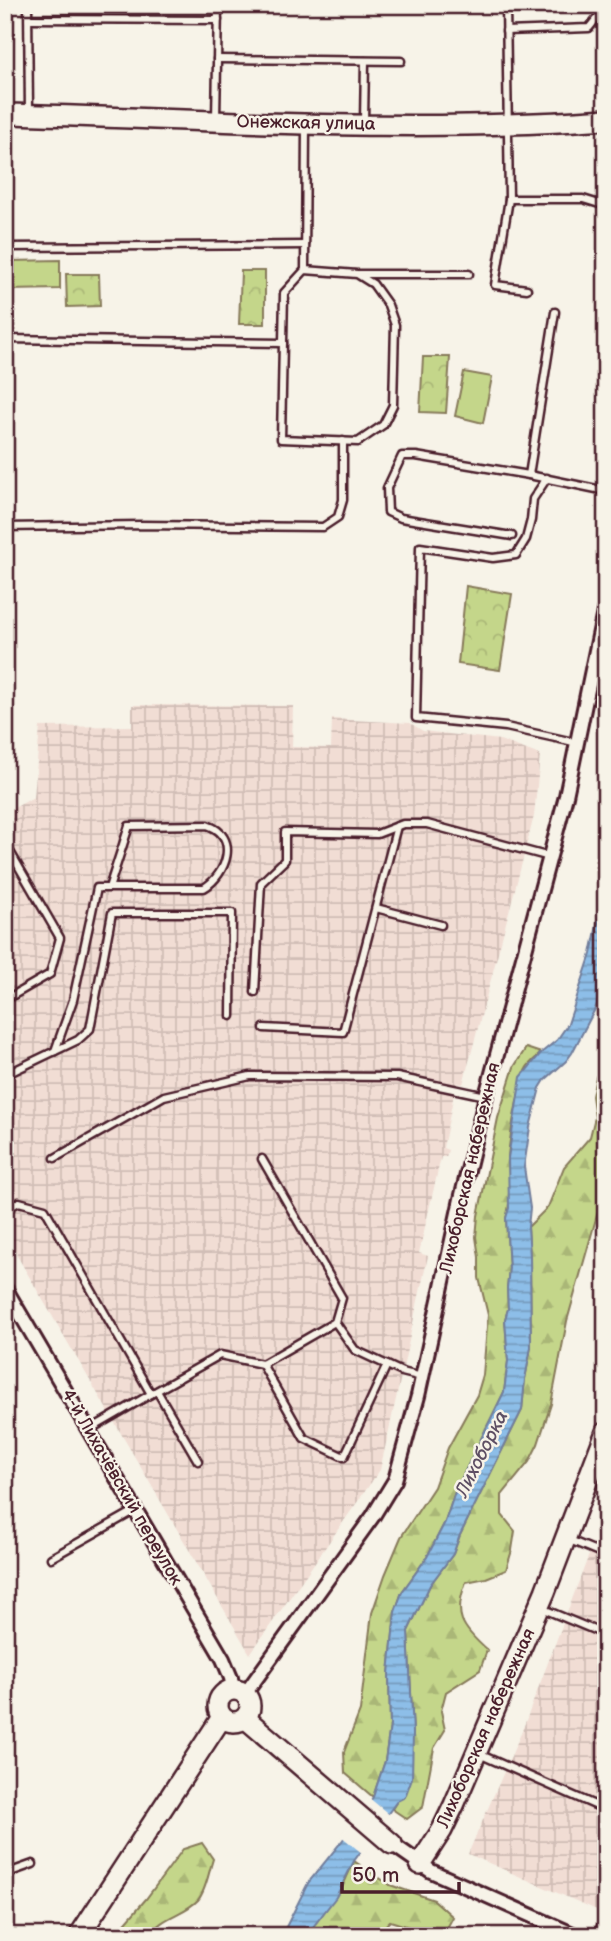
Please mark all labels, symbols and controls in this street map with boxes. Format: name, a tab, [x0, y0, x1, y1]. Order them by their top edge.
street label: Онежская улица	[236, 111, 376, 135]
street label: Лихоборская набережная	[435, 1060, 505, 1277]
street label: 4-й Лихачёвский переулок	[57, 1385, 187, 1589]
water label: Лихоборка	[450, 1407, 513, 1502]
street label: Лихоборская набережная	[432, 1625, 540, 1832]
scale bar	[342, 1850, 459, 1894]
text: 50 m	[352, 1863, 399, 1888]

